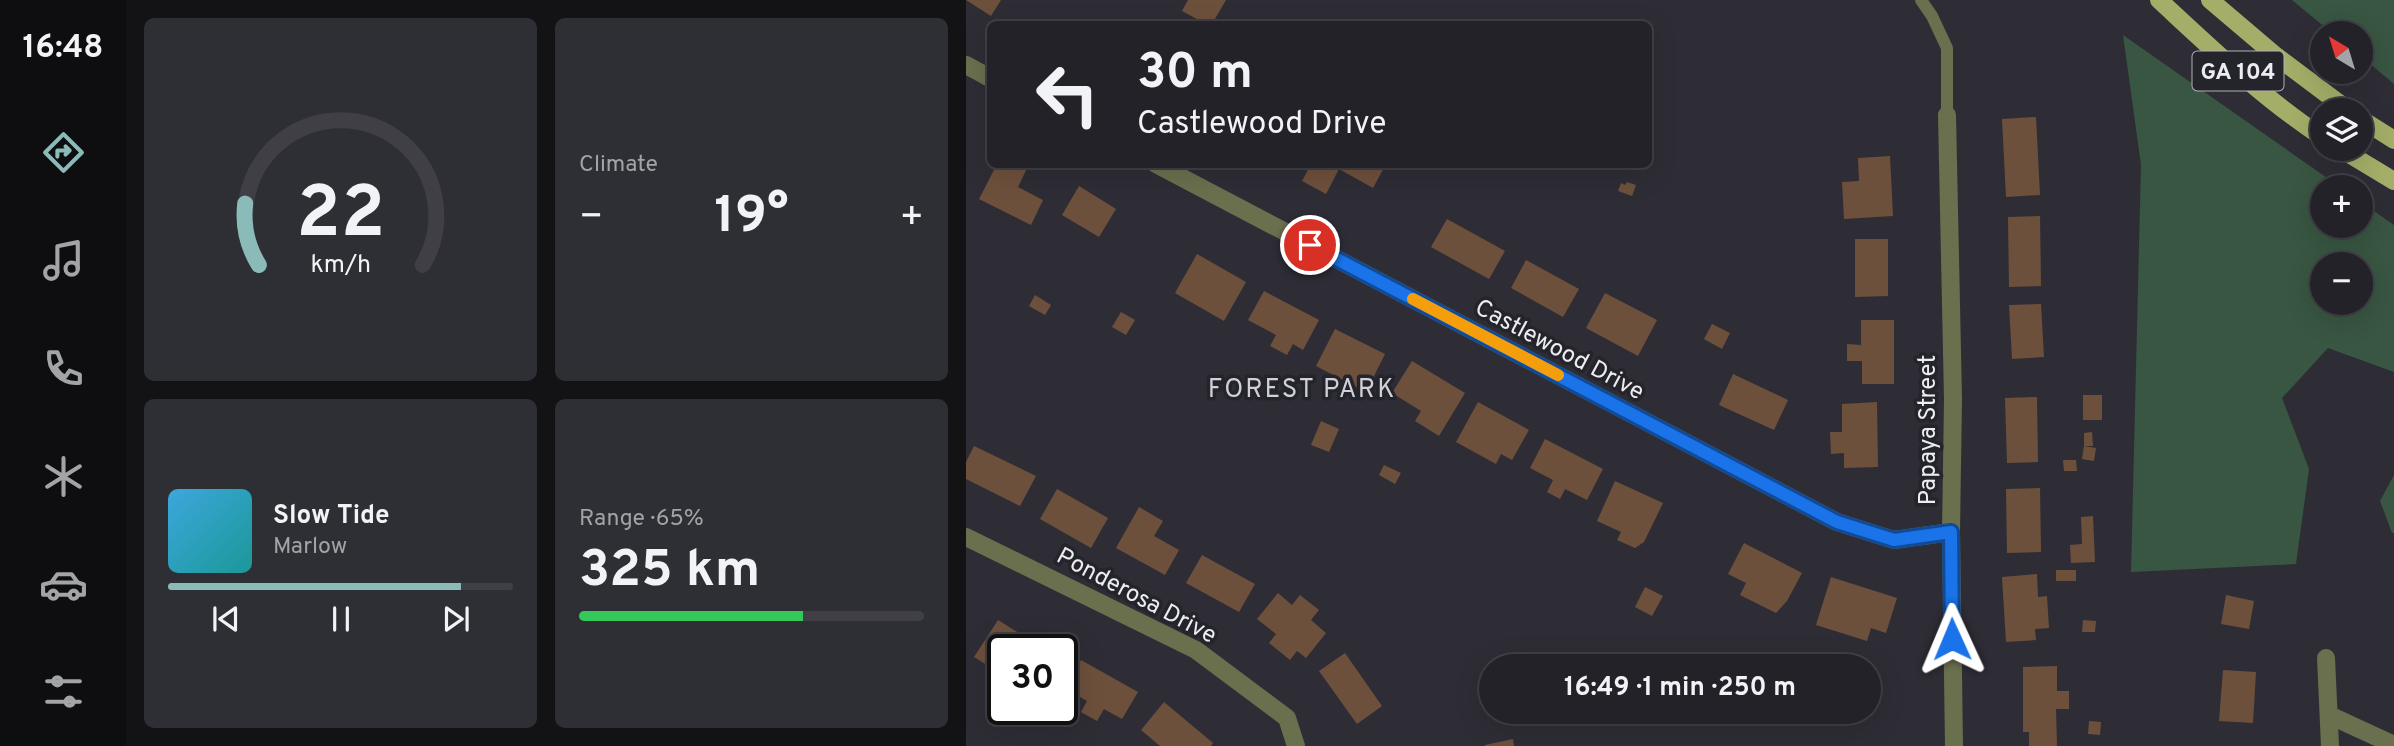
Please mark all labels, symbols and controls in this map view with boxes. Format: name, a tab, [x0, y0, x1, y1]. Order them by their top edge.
north arrow	[2310, 21, 2373, 84]
map controls	[2310, 21, 2373, 315]
text: 16:48	[23, 29, 103, 69]
text: 30 m	[1137, 44, 1253, 106]
icon: left	[1022, 49, 1113, 140]
road number: GA 104	[2192, 52, 2284, 90]
button: layers	[2310, 98, 2373, 161]
text: Castlewood Drive	[1137, 105, 1387, 145]
icon: directions	[39, 128, 88, 177]
text: Climate	[579, 151, 658, 180]
text: 22	[296, 172, 385, 264]
button: +	[2310, 175, 2373, 238]
text: 19°	[714, 185, 789, 251]
text: −	[579, 194, 604, 243]
text: +	[899, 194, 924, 243]
pin	[1280, 215, 1340, 275]
icon: arrive	[1291, 226, 1329, 264]
icon: music	[39, 236, 88, 285]
text: km/h	[310, 250, 371, 282]
button: −	[2310, 252, 2373, 315]
street label: Castlewood Drive	[1469, 294, 1649, 408]
icon: phone	[39, 344, 88, 393]
street label: Papaya Street	[1914, 355, 1944, 505]
district label: FOREST PARK	[1208, 374, 1396, 407]
icon: climate	[39, 452, 88, 501]
text: Slow Tide	[273, 500, 390, 533]
text: Range · 65%	[579, 505, 704, 534]
text: Marlow	[273, 533, 347, 562]
text: 325 km	[579, 539, 760, 605]
street label: Ponderosa Drive	[1051, 542, 1221, 652]
icon: car	[39, 560, 88, 609]
icon: previous	[207, 600, 245, 638]
icon: pause	[322, 600, 360, 638]
icon: next	[437, 600, 475, 638]
position arrow	[1915, 602, 1989, 676]
speed limit sign: 30	[987, 634, 1078, 725]
icon: filters	[39, 667, 88, 716]
text: 16:49 · 1 min · 250 m	[1564, 672, 1796, 705]

